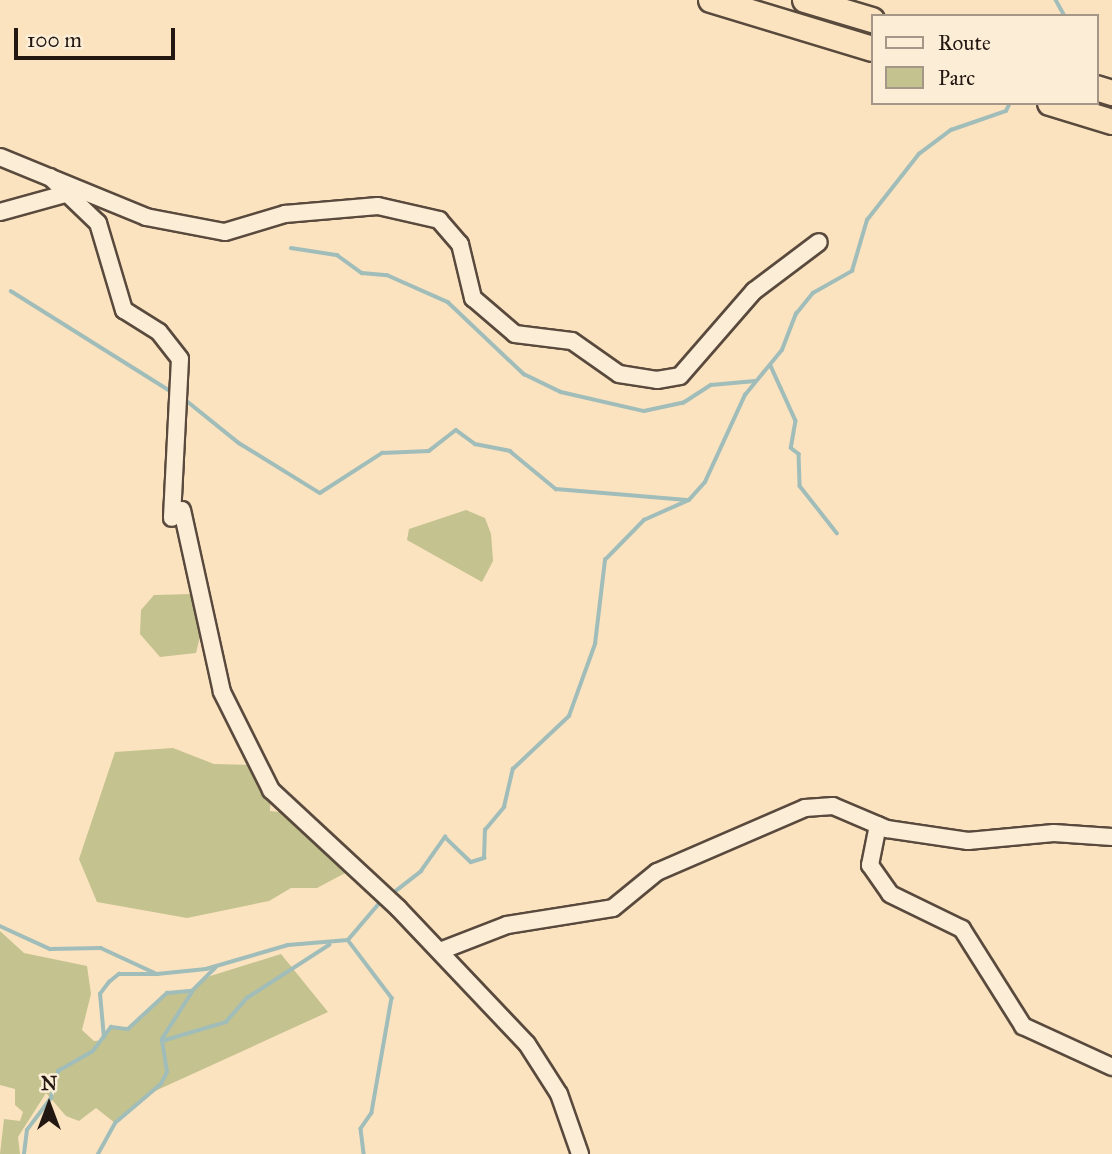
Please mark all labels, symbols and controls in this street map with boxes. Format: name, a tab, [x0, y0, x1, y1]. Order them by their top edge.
scale bar	[18, 14, 178, 58]
legend	[870, 14, 1098, 105]
text: 100 m	[27, 27, 82, 53]
text: Route	[938, 30, 991, 56]
text: Parc	[938, 65, 975, 91]
north arrow	[14, 1070, 84, 1140]
text: N	[41, 1072, 57, 1095]

